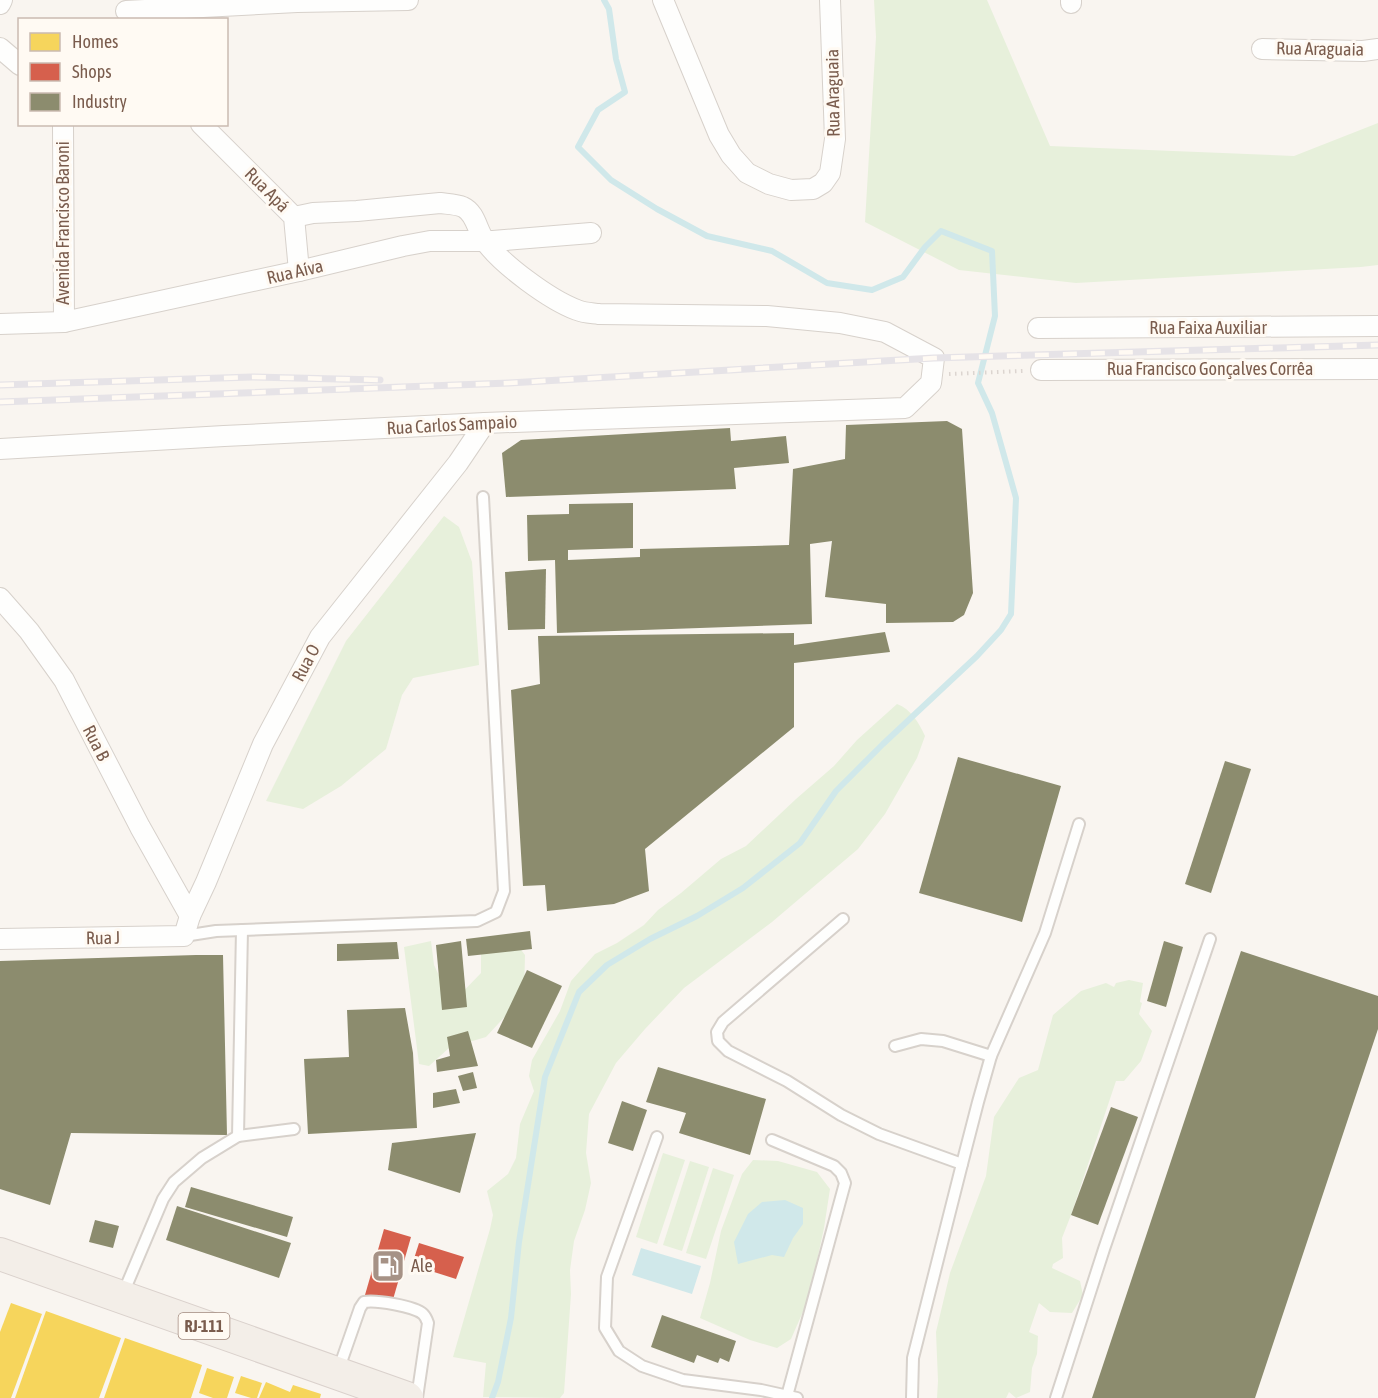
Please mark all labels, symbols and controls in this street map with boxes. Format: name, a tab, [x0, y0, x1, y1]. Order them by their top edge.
legend	[18, 18, 228, 126]
text: Homes	[72, 31, 118, 52]
street label: Rua Araguaia	[1276, 37, 1364, 60]
street label: Rua Araguaia	[821, 49, 844, 137]
text: Shops	[72, 61, 112, 82]
text: Industry	[72, 91, 127, 112]
street label: Avenida Francisco Baroni	[52, 141, 73, 305]
street label: Rua Apá	[241, 163, 294, 216]
street label: Rua Aíva	[265, 255, 325, 288]
street label: Rua Faixa Auxiliar	[1149, 317, 1267, 338]
street label: Rua Francisco Gonçalves Corrêa	[1107, 358, 1313, 379]
street label: Rua Carlos Sampaio	[386, 411, 518, 438]
street label: Rua O	[287, 641, 324, 685]
street label: Rua B	[79, 721, 114, 764]
street label: Rua J	[86, 927, 120, 948]
fuel station icon: Ale	[370, 1248, 406, 1284]
place label: Ale	[411, 1255, 433, 1276]
road number: RJ-111	[178, 1313, 230, 1339]

